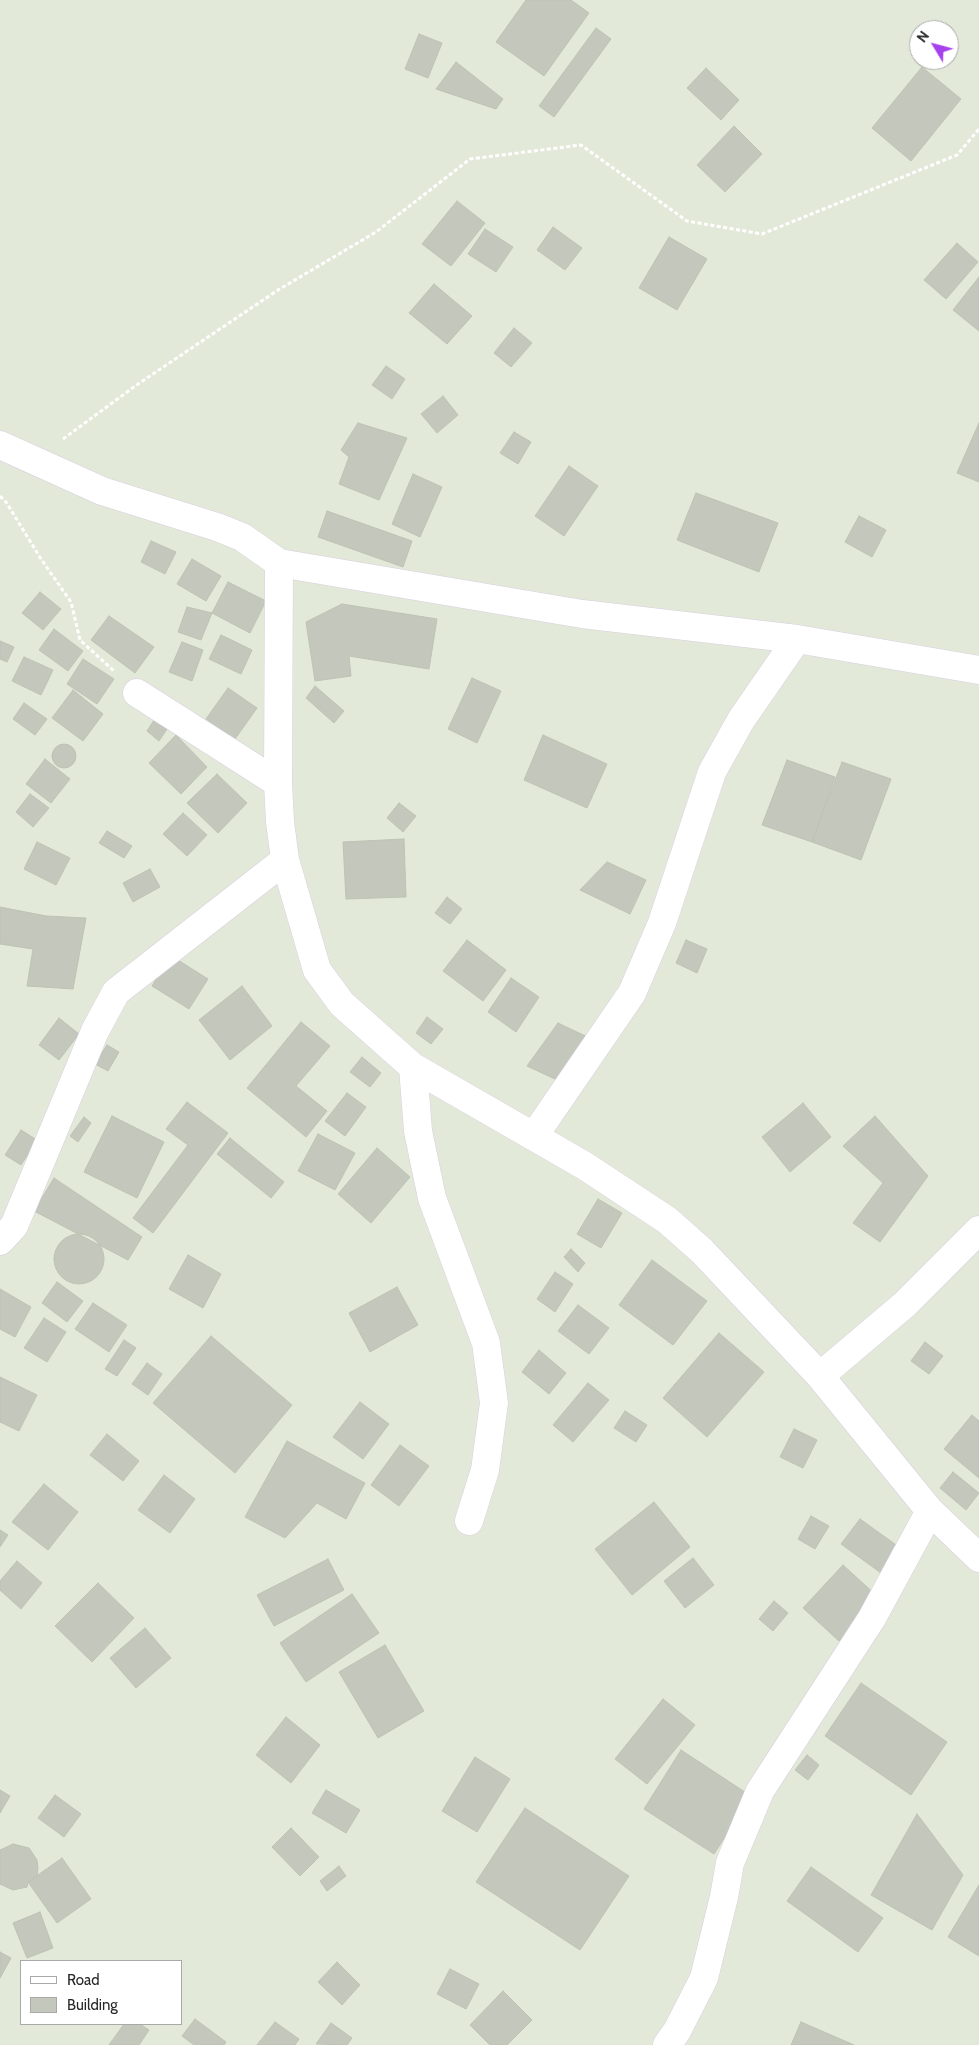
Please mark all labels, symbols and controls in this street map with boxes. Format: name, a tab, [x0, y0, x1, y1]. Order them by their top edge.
north arrow	[909, 20, 959, 70]
text: N	[913, 27, 933, 46]
legend	[20, 1960, 182, 2025]
text: Road	[67, 1971, 100, 1989]
text: Building	[67, 1996, 118, 2014]

